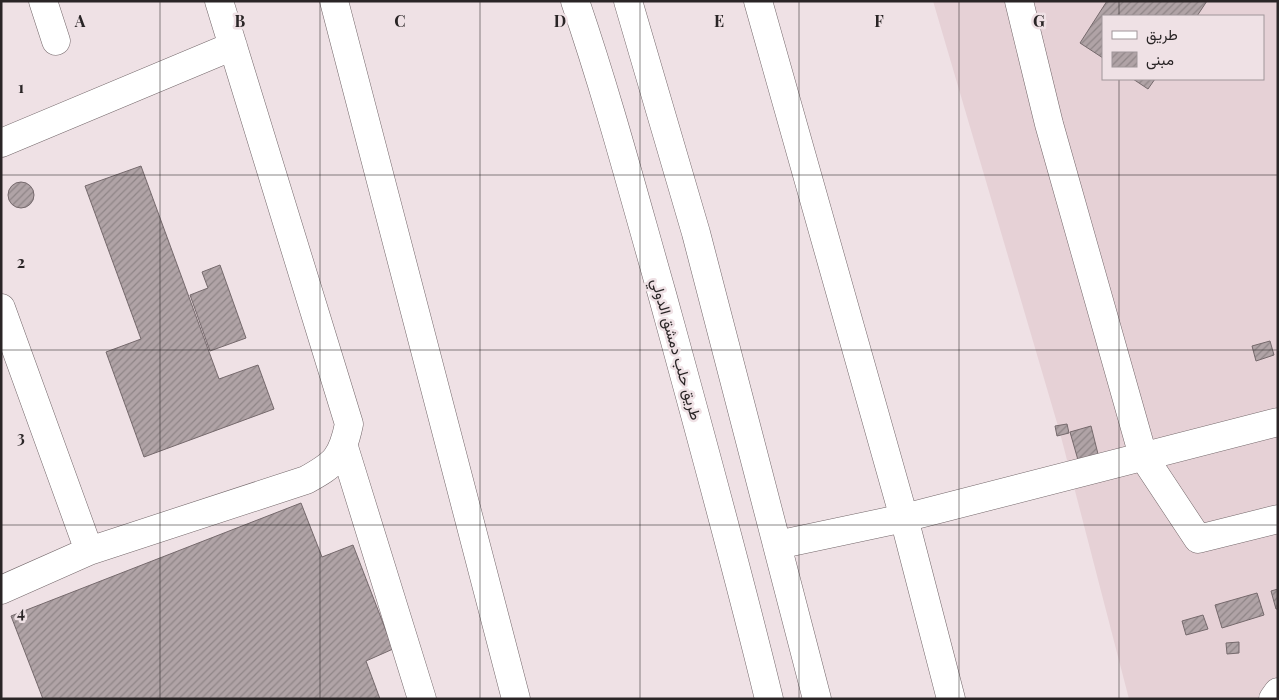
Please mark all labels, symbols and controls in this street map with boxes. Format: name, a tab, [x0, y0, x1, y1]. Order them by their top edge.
text: A	[74, 10, 86, 31]
text: B	[235, 10, 246, 31]
text: C	[394, 10, 406, 31]
text: D	[554, 10, 566, 31]
text: E	[714, 10, 724, 31]
text: F	[874, 10, 884, 31]
text: G	[1033, 10, 1045, 31]
legend	[1102, 15, 1264, 80]
text: طريق	[1146, 24, 1178, 45]
text: مبنى	[1146, 49, 1174, 70]
text: 1	[18, 76, 24, 97]
text: 2	[17, 251, 25, 272]
street label: طريق حلب دمشق الدولي	[643, 276, 707, 423]
text: 3	[17, 426, 25, 447]
text: 4	[17, 601, 25, 622]

